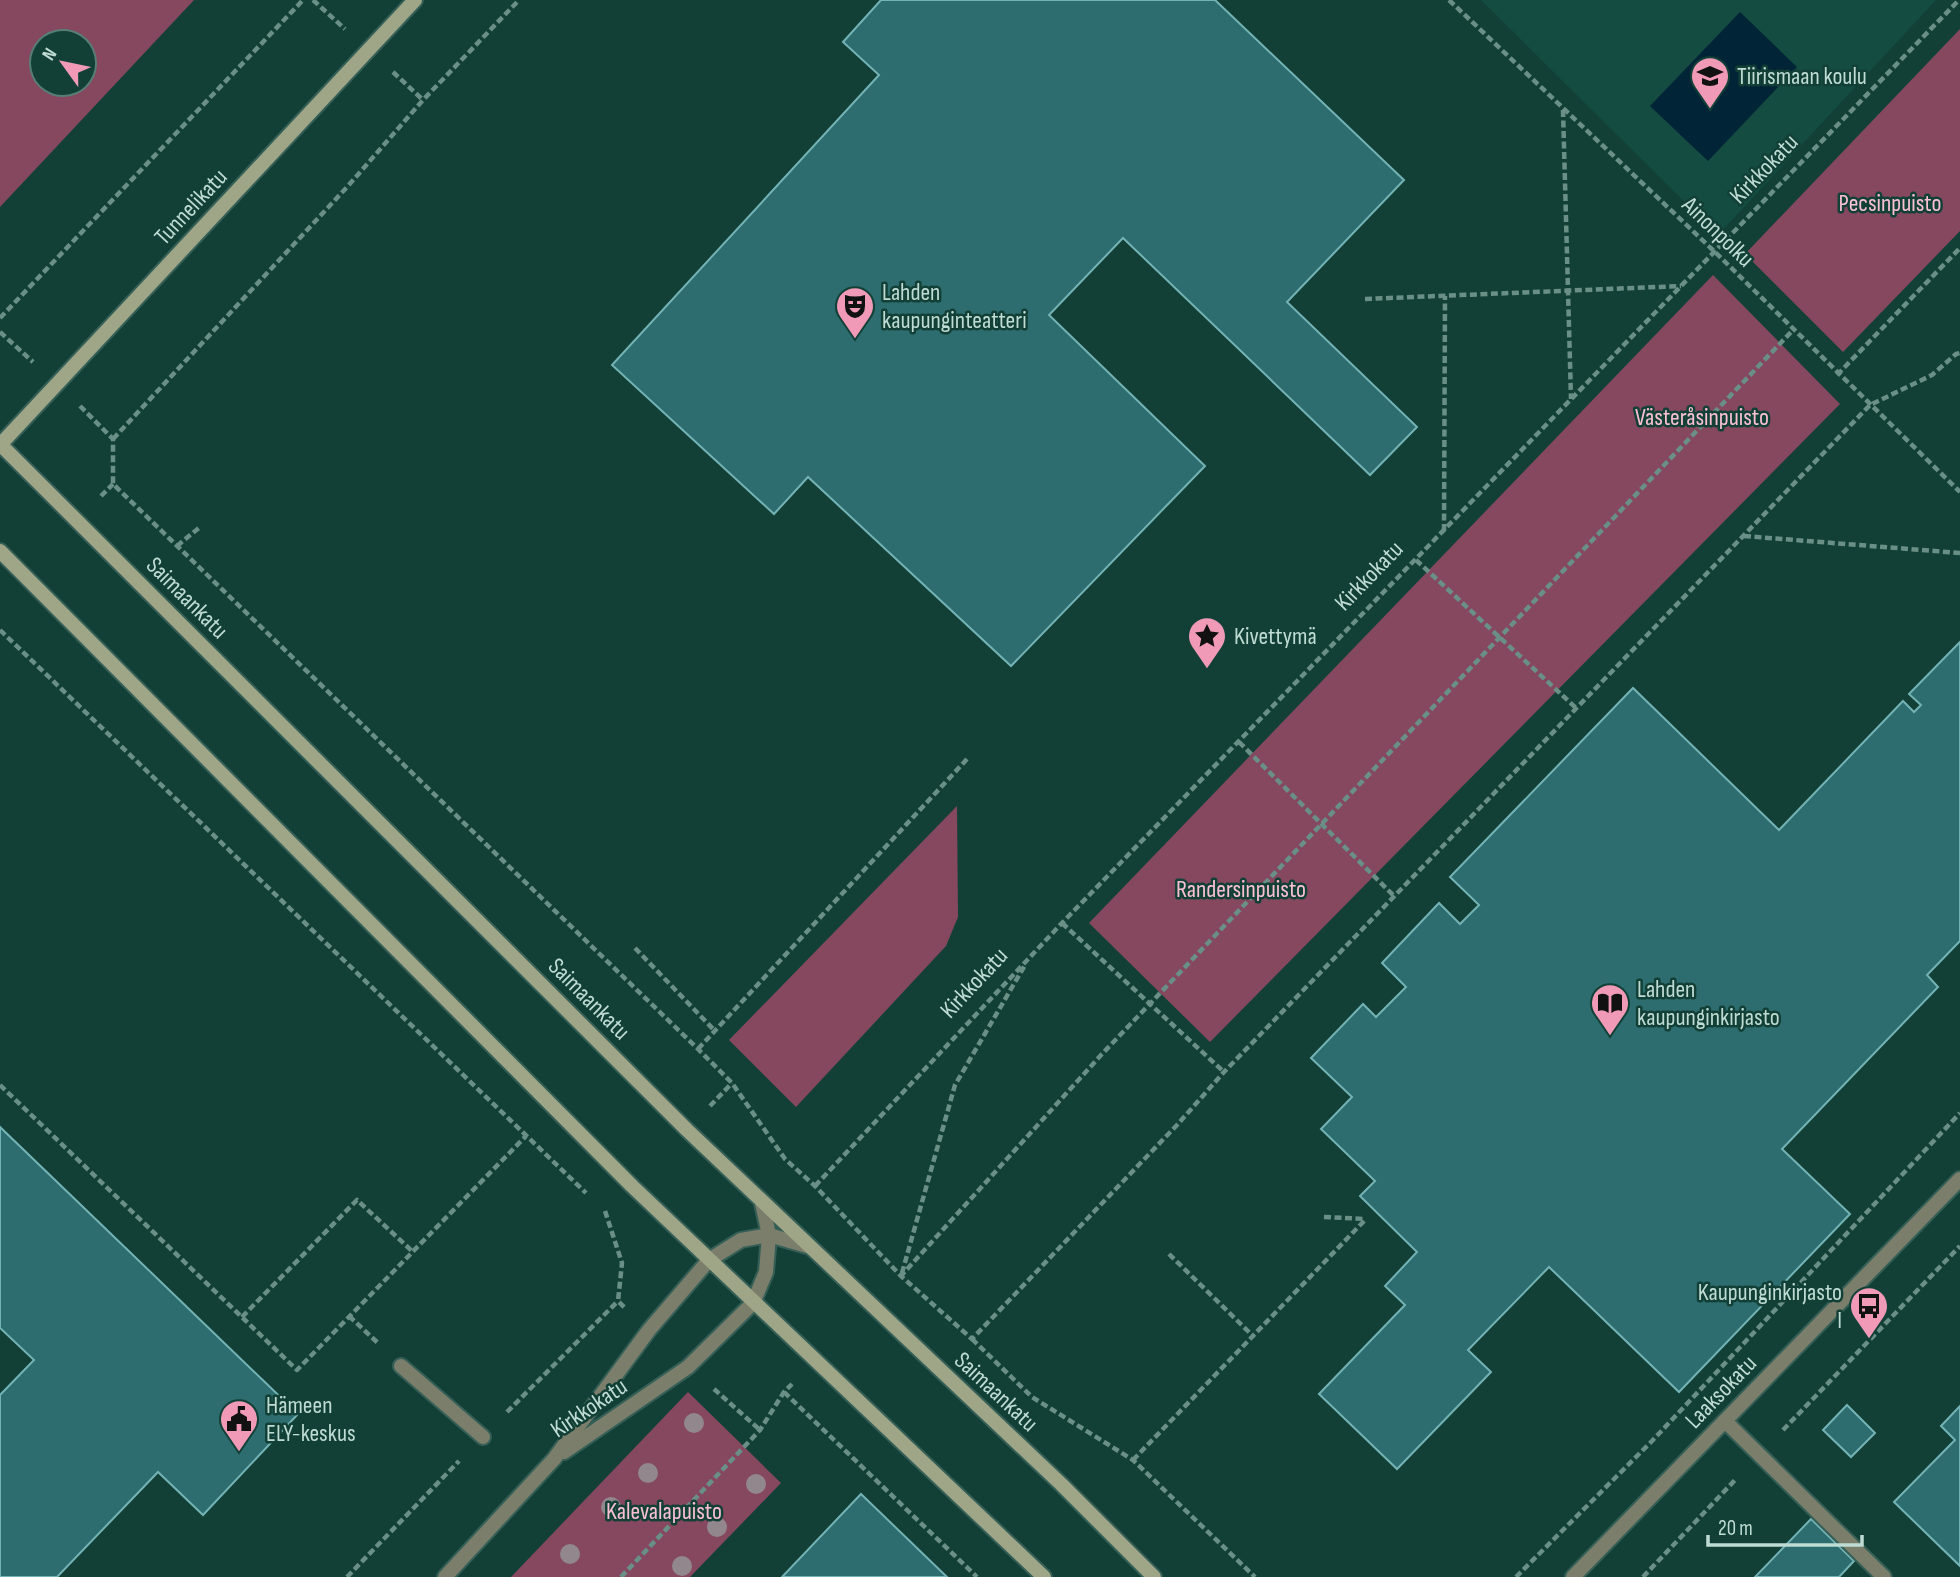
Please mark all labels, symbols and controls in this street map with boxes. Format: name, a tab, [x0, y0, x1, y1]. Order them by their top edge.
north arrow	[28, 28, 98, 98]
text: N	[38, 44, 62, 65]
school or university icon: Tiirismaan koulu	[1689, 55, 1731, 110]
place label: Tiirismaan koulu	[1737, 62, 1867, 91]
street label: Kirkkokatu	[1724, 128, 1804, 210]
street label: Tunnelikatu	[149, 163, 233, 251]
park label: Pecsinpuisto	[1839, 189, 1941, 218]
street label: Ainonpolku	[1675, 190, 1760, 273]
place label: Lahden kaupunginteatteri	[882, 278, 1027, 335]
theatre icon: Lahden kaupunginteatteri	[834, 285, 876, 340]
park label: Västeråsinpuisto	[1635, 403, 1769, 432]
street label: Kirkkokatu	[1329, 535, 1409, 617]
street label: Saimaankatu	[140, 551, 234, 645]
place icon: Kivettymä	[1186, 615, 1228, 670]
place label: Kivettymä	[1234, 622, 1317, 651]
park label: Randersinpuisto	[1176, 875, 1306, 904]
street label: Kirkkokatu	[934, 942, 1014, 1024]
street label: Saimaankatu	[542, 952, 636, 1046]
place label: Lahden kaupunginkirjasto	[1637, 975, 1780, 1032]
library icon: Lahden kaupunginkirjasto	[1589, 982, 1631, 1037]
place label: Kaupunginkirjasto I	[1698, 1278, 1842, 1335]
bus stop icon: Kaupunginkirjasto I	[1848, 1285, 1890, 1340]
street label: Saimaankatu	[948, 1346, 1044, 1438]
street label: Laaksokatu	[1679, 1349, 1763, 1435]
street label: Kirkkokatu	[545, 1372, 633, 1444]
place label: Hämeen ELY-keskus	[266, 1391, 356, 1448]
public building icon: Hämeen ELY-keskus	[218, 1398, 260, 1453]
park label: Kalevalapuisto	[606, 1497, 722, 1526]
scale bar	[1708, 1504, 1862, 1548]
text: 20 m	[1718, 1516, 1753, 1541]

